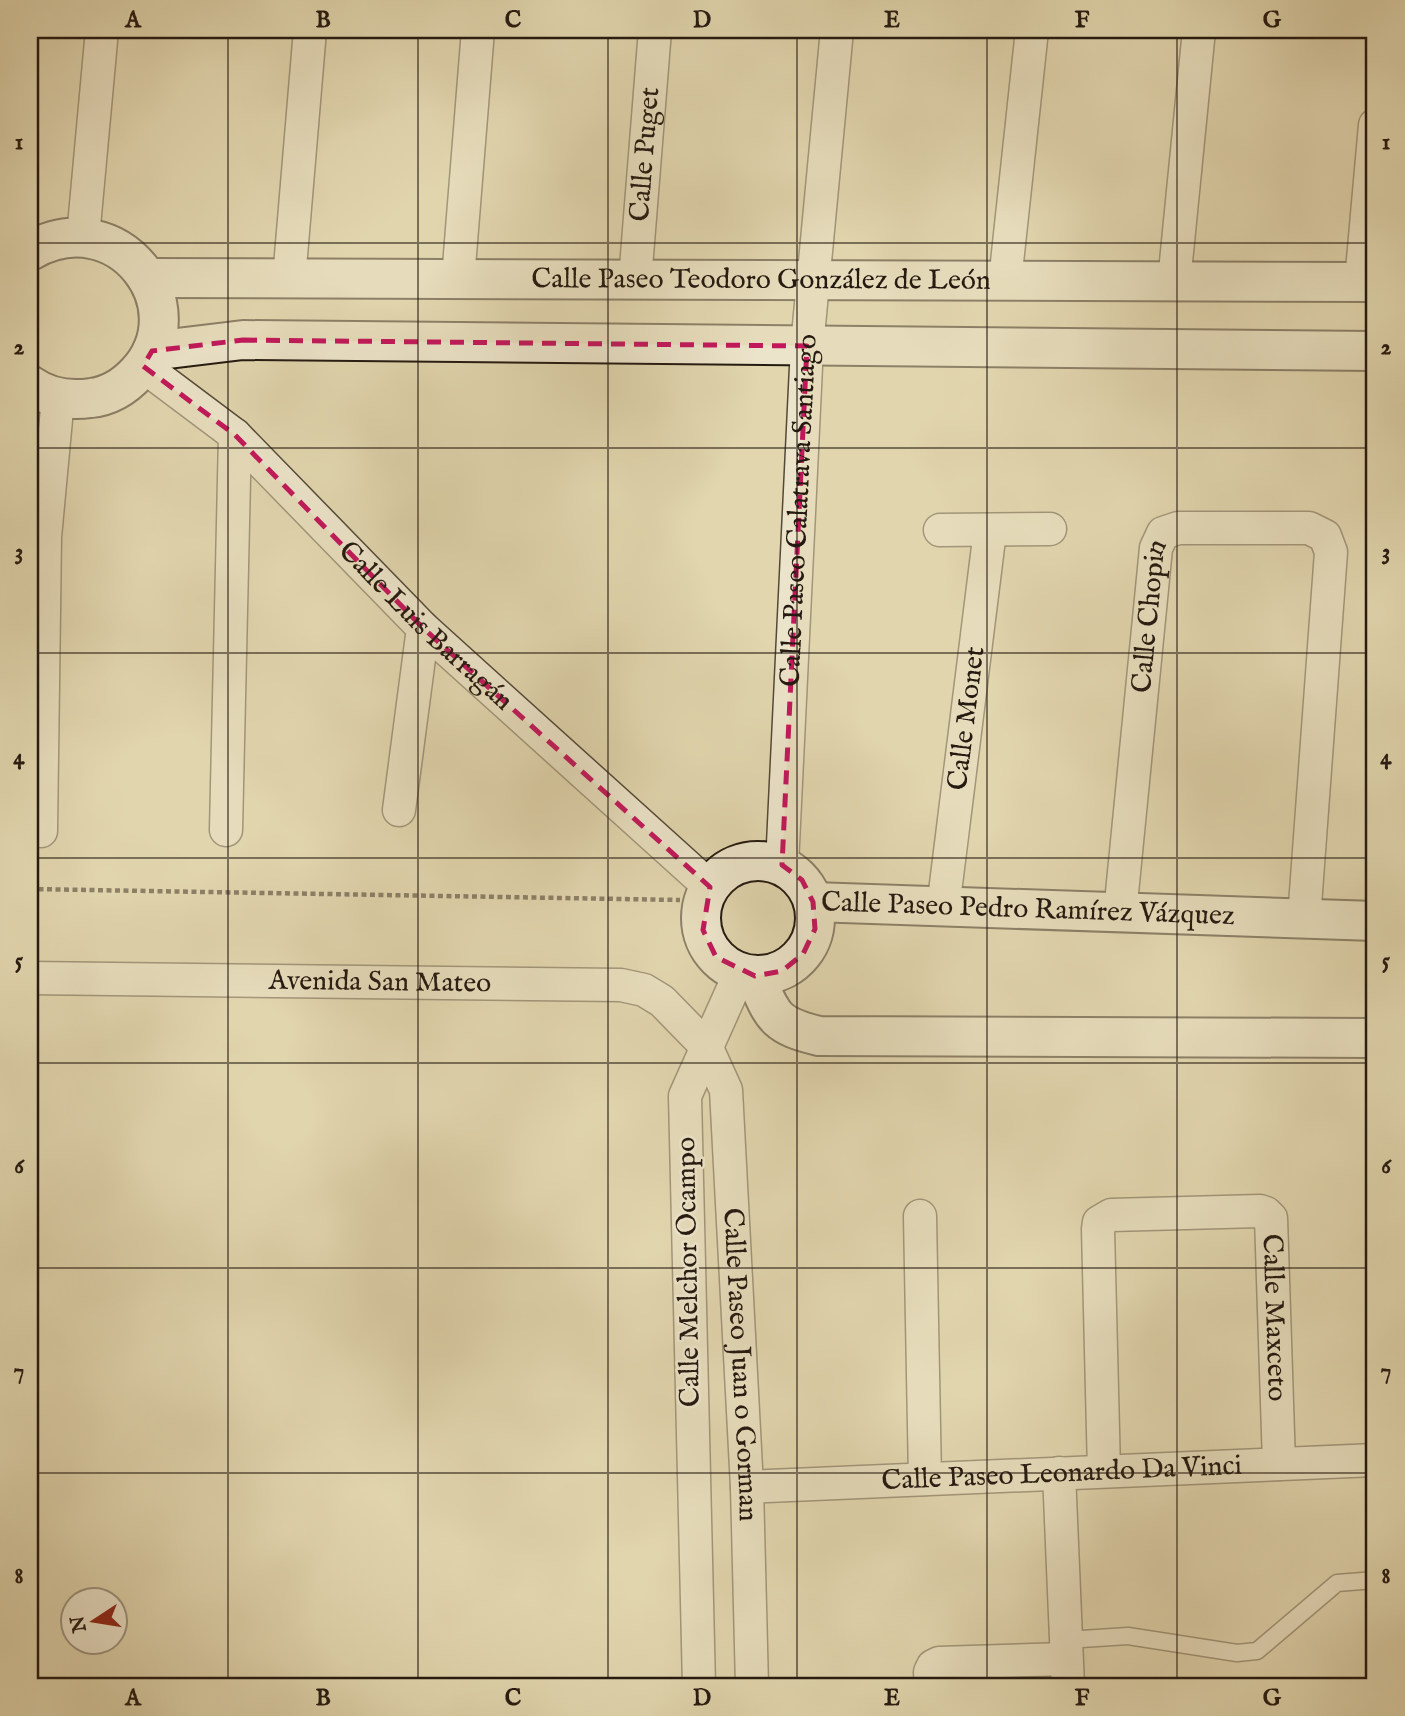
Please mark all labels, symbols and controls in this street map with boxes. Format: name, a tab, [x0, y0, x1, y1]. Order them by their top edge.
text: A	[124, 6, 142, 35]
text: B	[315, 6, 331, 35]
text: C	[505, 6, 522, 35]
text: D	[693, 6, 711, 35]
text: E	[884, 6, 900, 35]
text: F	[1075, 6, 1090, 35]
text: G	[1263, 6, 1282, 35]
street label: Calle Puget	[622, 85, 668, 223]
text: 1	[15, 128, 23, 157]
text: 1	[1382, 128, 1390, 157]
street label: Calle Paseo Teodoro González de León	[531, 262, 991, 298]
street label: Calle Paseo Calatrava Santiago	[773, 332, 826, 688]
text: 2	[14, 333, 25, 362]
text: 2	[1381, 333, 1392, 362]
street label: Calle Chopin	[1124, 533, 1175, 695]
street label: Calle Luis Barragán	[331, 534, 520, 718]
text: 3	[15, 538, 23, 567]
text: 3	[1382, 538, 1390, 567]
street label: Calle Monet	[940, 644, 993, 792]
text: 4	[13, 743, 25, 772]
text: 4	[1380, 743, 1392, 772]
street label: Calle Paseo Pedro Ramírez Vázquez	[820, 885, 1235, 934]
text: 5	[15, 947, 24, 976]
text: 5	[1382, 947, 1391, 976]
street label: Avenida San Mateo	[268, 963, 491, 1001]
street label: Calle Melchor Ocampo	[669, 1137, 709, 1407]
text: 6	[14, 1152, 25, 1181]
text: 6	[1381, 1152, 1392, 1181]
street label: Calle Paseo Juan o Gorman	[715, 1207, 765, 1522]
street label: Calle Maxceto	[1254, 1233, 1294, 1402]
text: 7	[14, 1357, 24, 1386]
text: 7	[1381, 1357, 1391, 1386]
street label: Calle Paseo Leonardo Da Vinci	[881, 1448, 1243, 1499]
text: 8	[14, 1562, 24, 1591]
text: 8	[1381, 1562, 1391, 1591]
north arrow	[60, 1586, 130, 1656]
text: N	[66, 1613, 93, 1636]
text: A	[124, 1684, 142, 1713]
text: B	[315, 1684, 331, 1713]
text: C	[505, 1684, 522, 1713]
text: D	[693, 1684, 711, 1713]
text: E	[884, 1684, 900, 1713]
text: F	[1075, 1684, 1090, 1713]
text: G	[1263, 1684, 1282, 1713]

